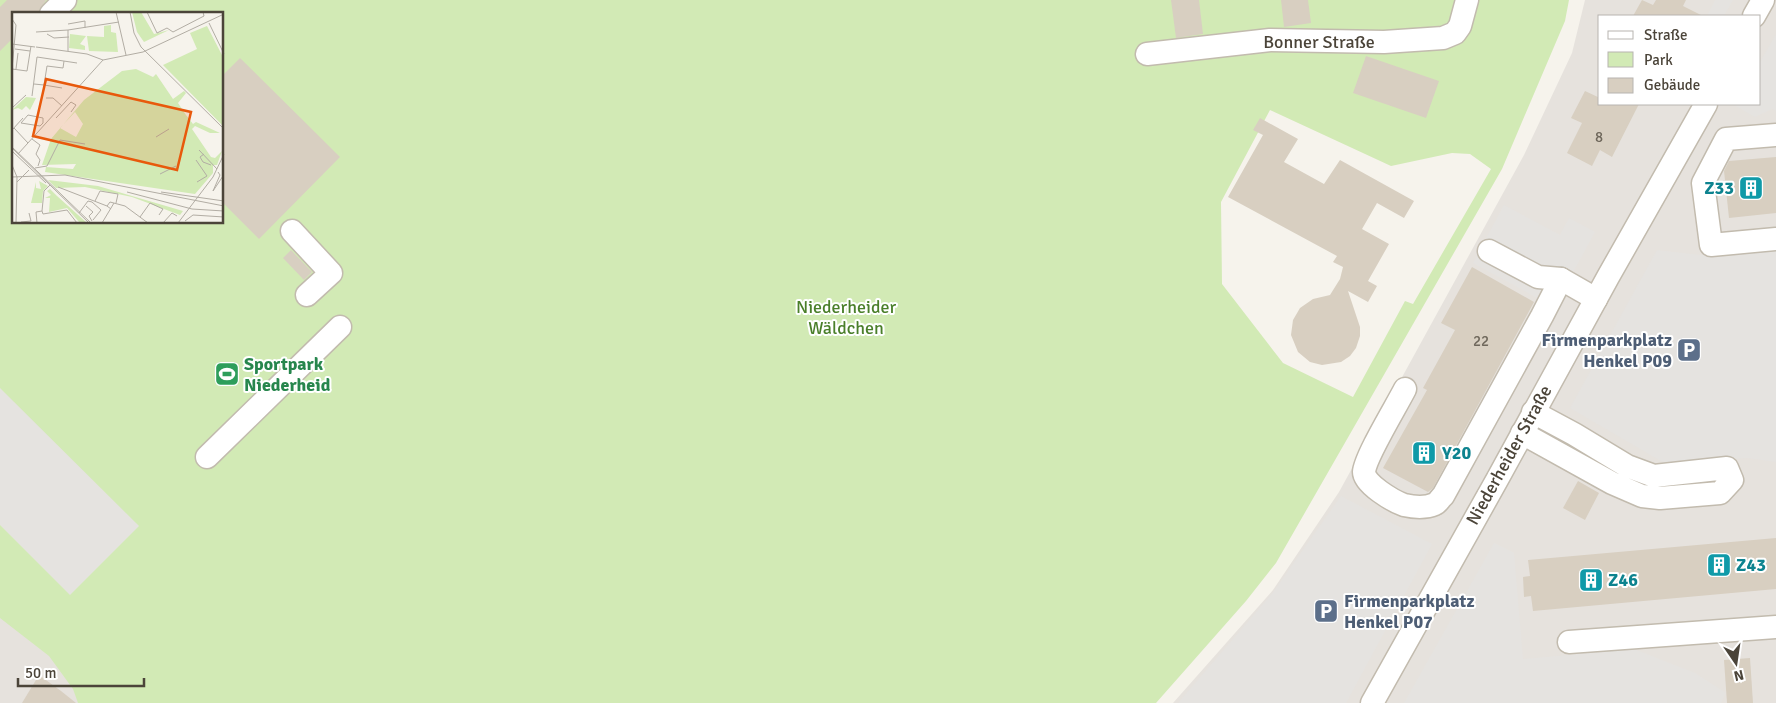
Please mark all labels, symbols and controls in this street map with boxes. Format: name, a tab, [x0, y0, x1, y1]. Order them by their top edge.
inset map	[12, 12, 224, 224]
legend	[1598, 15, 1761, 105]
text: Straße	[1644, 26, 1688, 44]
street label: Bonner Straße	[1263, 31, 1375, 53]
text: Park	[1644, 51, 1673, 69]
text: Gebäude	[1644, 76, 1700, 94]
house number: 8	[1595, 128, 1603, 146]
building icon: Z33	[1738, 175, 1764, 201]
place label: Z33	[1704, 177, 1734, 199]
park label: Niederheider Wäldchen	[796, 296, 896, 339]
place label: Firmenparkplatz Henkel P09	[1541, 329, 1672, 372]
house number: 22	[1473, 332, 1489, 350]
parking icon: Firmenparkplatz Henkel P09	[1676, 337, 1702, 363]
place label: Sportpark Niederheid	[244, 353, 331, 396]
sports icon: Sportpark Niederheid	[214, 361, 240, 387]
street label: Niederheider Straße	[1461, 381, 1557, 529]
building icon: Y20	[1411, 440, 1437, 466]
place label: Y20	[1441, 442, 1471, 464]
building icon: Z43	[1706, 552, 1732, 578]
place label: Z43	[1736, 554, 1766, 576]
building icon: Z46	[1578, 567, 1604, 593]
place label: Z46	[1608, 569, 1638, 591]
place label: Firmenparkplatz Henkel P07	[1344, 590, 1475, 633]
parking icon: Firmenparkplatz Henkel P07	[1313, 598, 1339, 624]
north arrow	[1711, 638, 1761, 688]
scale bar	[18, 656, 144, 688]
text: 50 m	[25, 664, 56, 682]
text: N	[1732, 666, 1745, 685]

